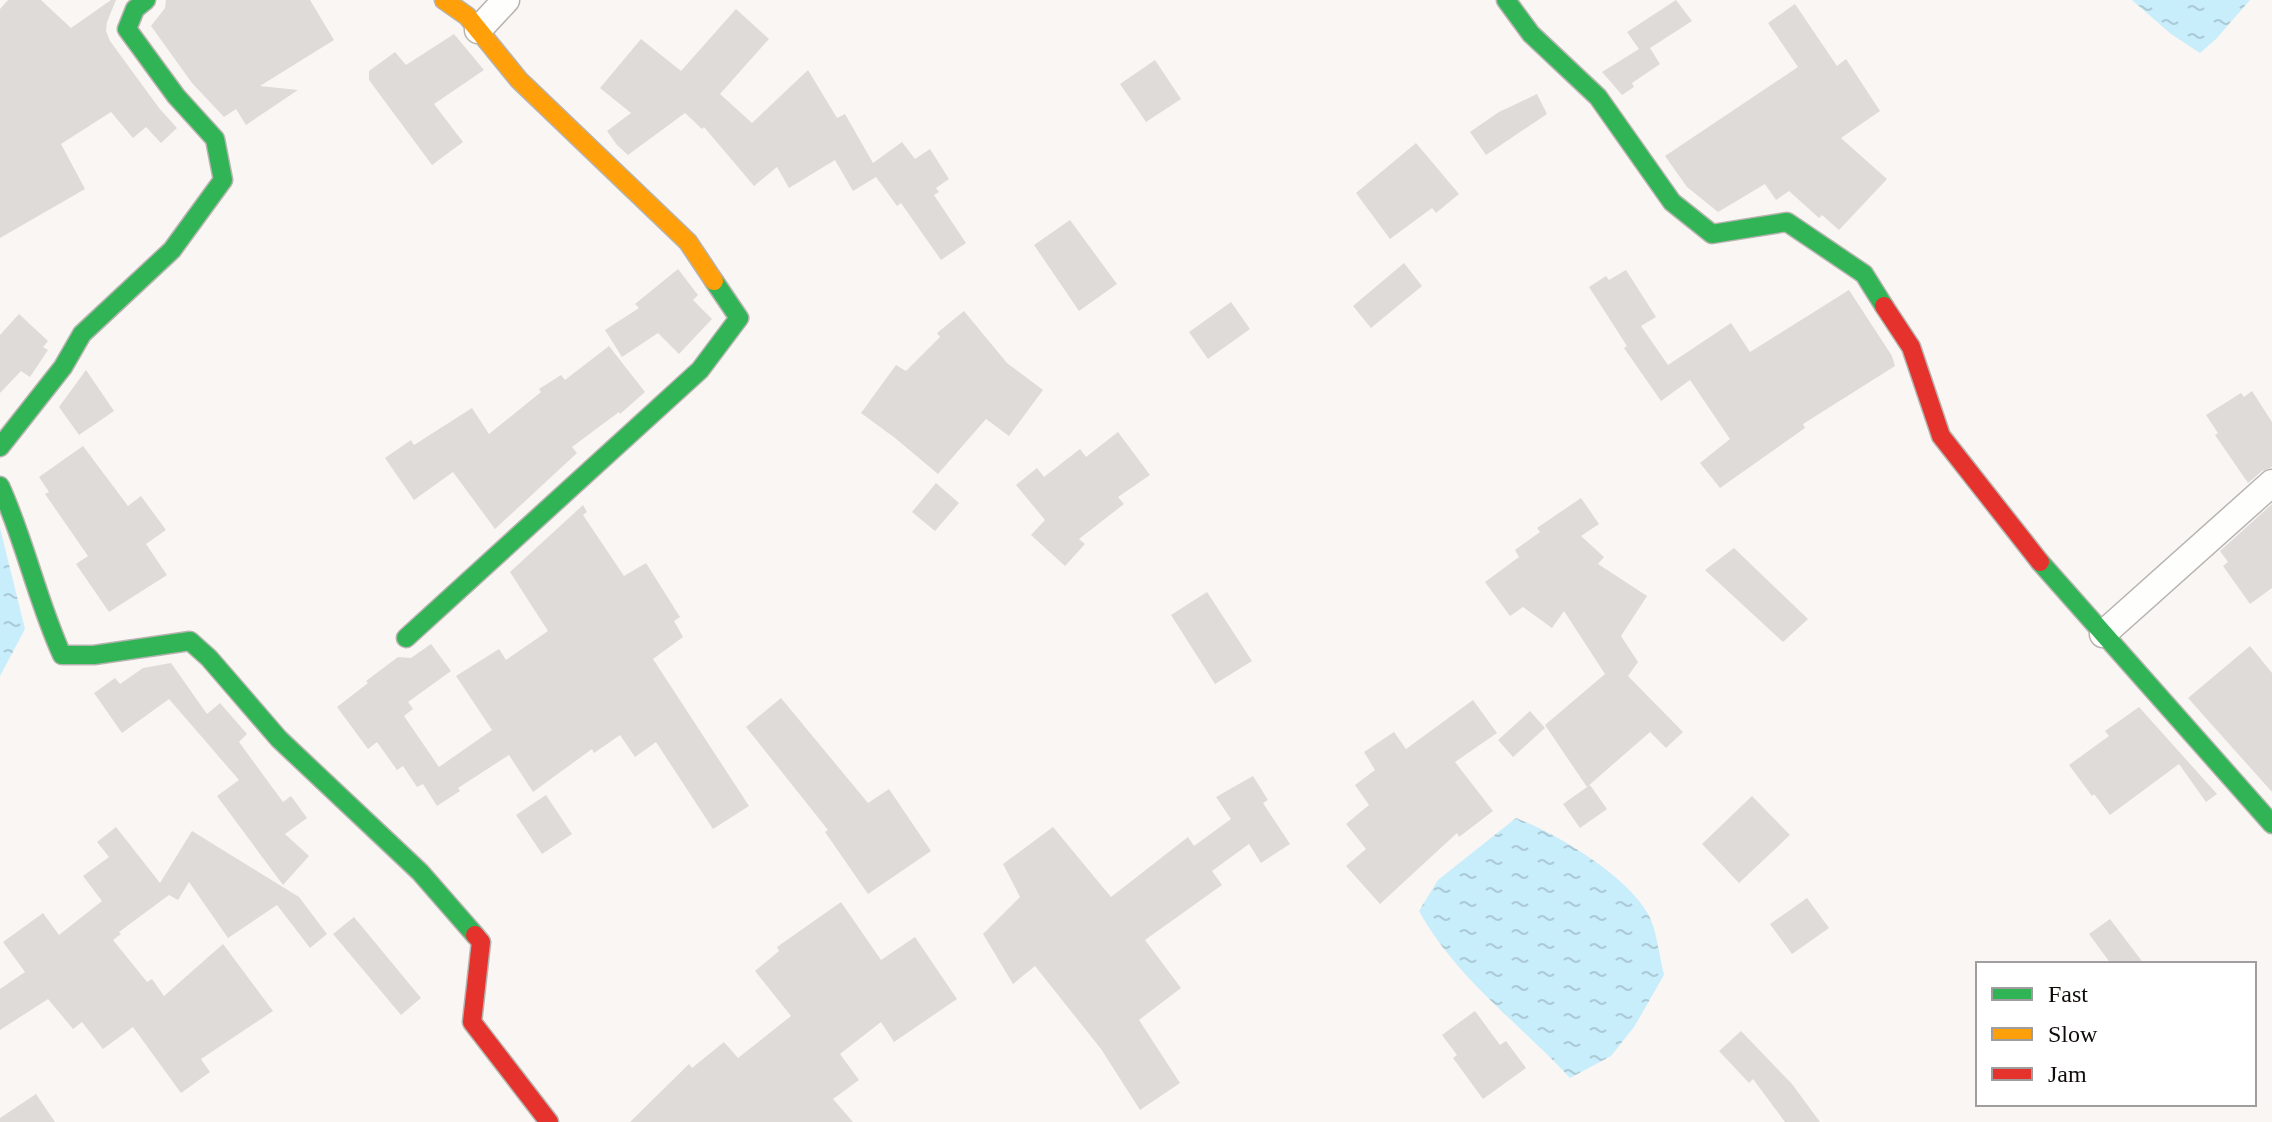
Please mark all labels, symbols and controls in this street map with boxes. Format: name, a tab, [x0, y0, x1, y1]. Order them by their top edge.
legend	[1976, 962, 2256, 1106]
text: Fast	[2048, 981, 2088, 1007]
text: Slow	[2048, 1021, 2098, 1047]
text: Jam	[2048, 1061, 2087, 1087]

